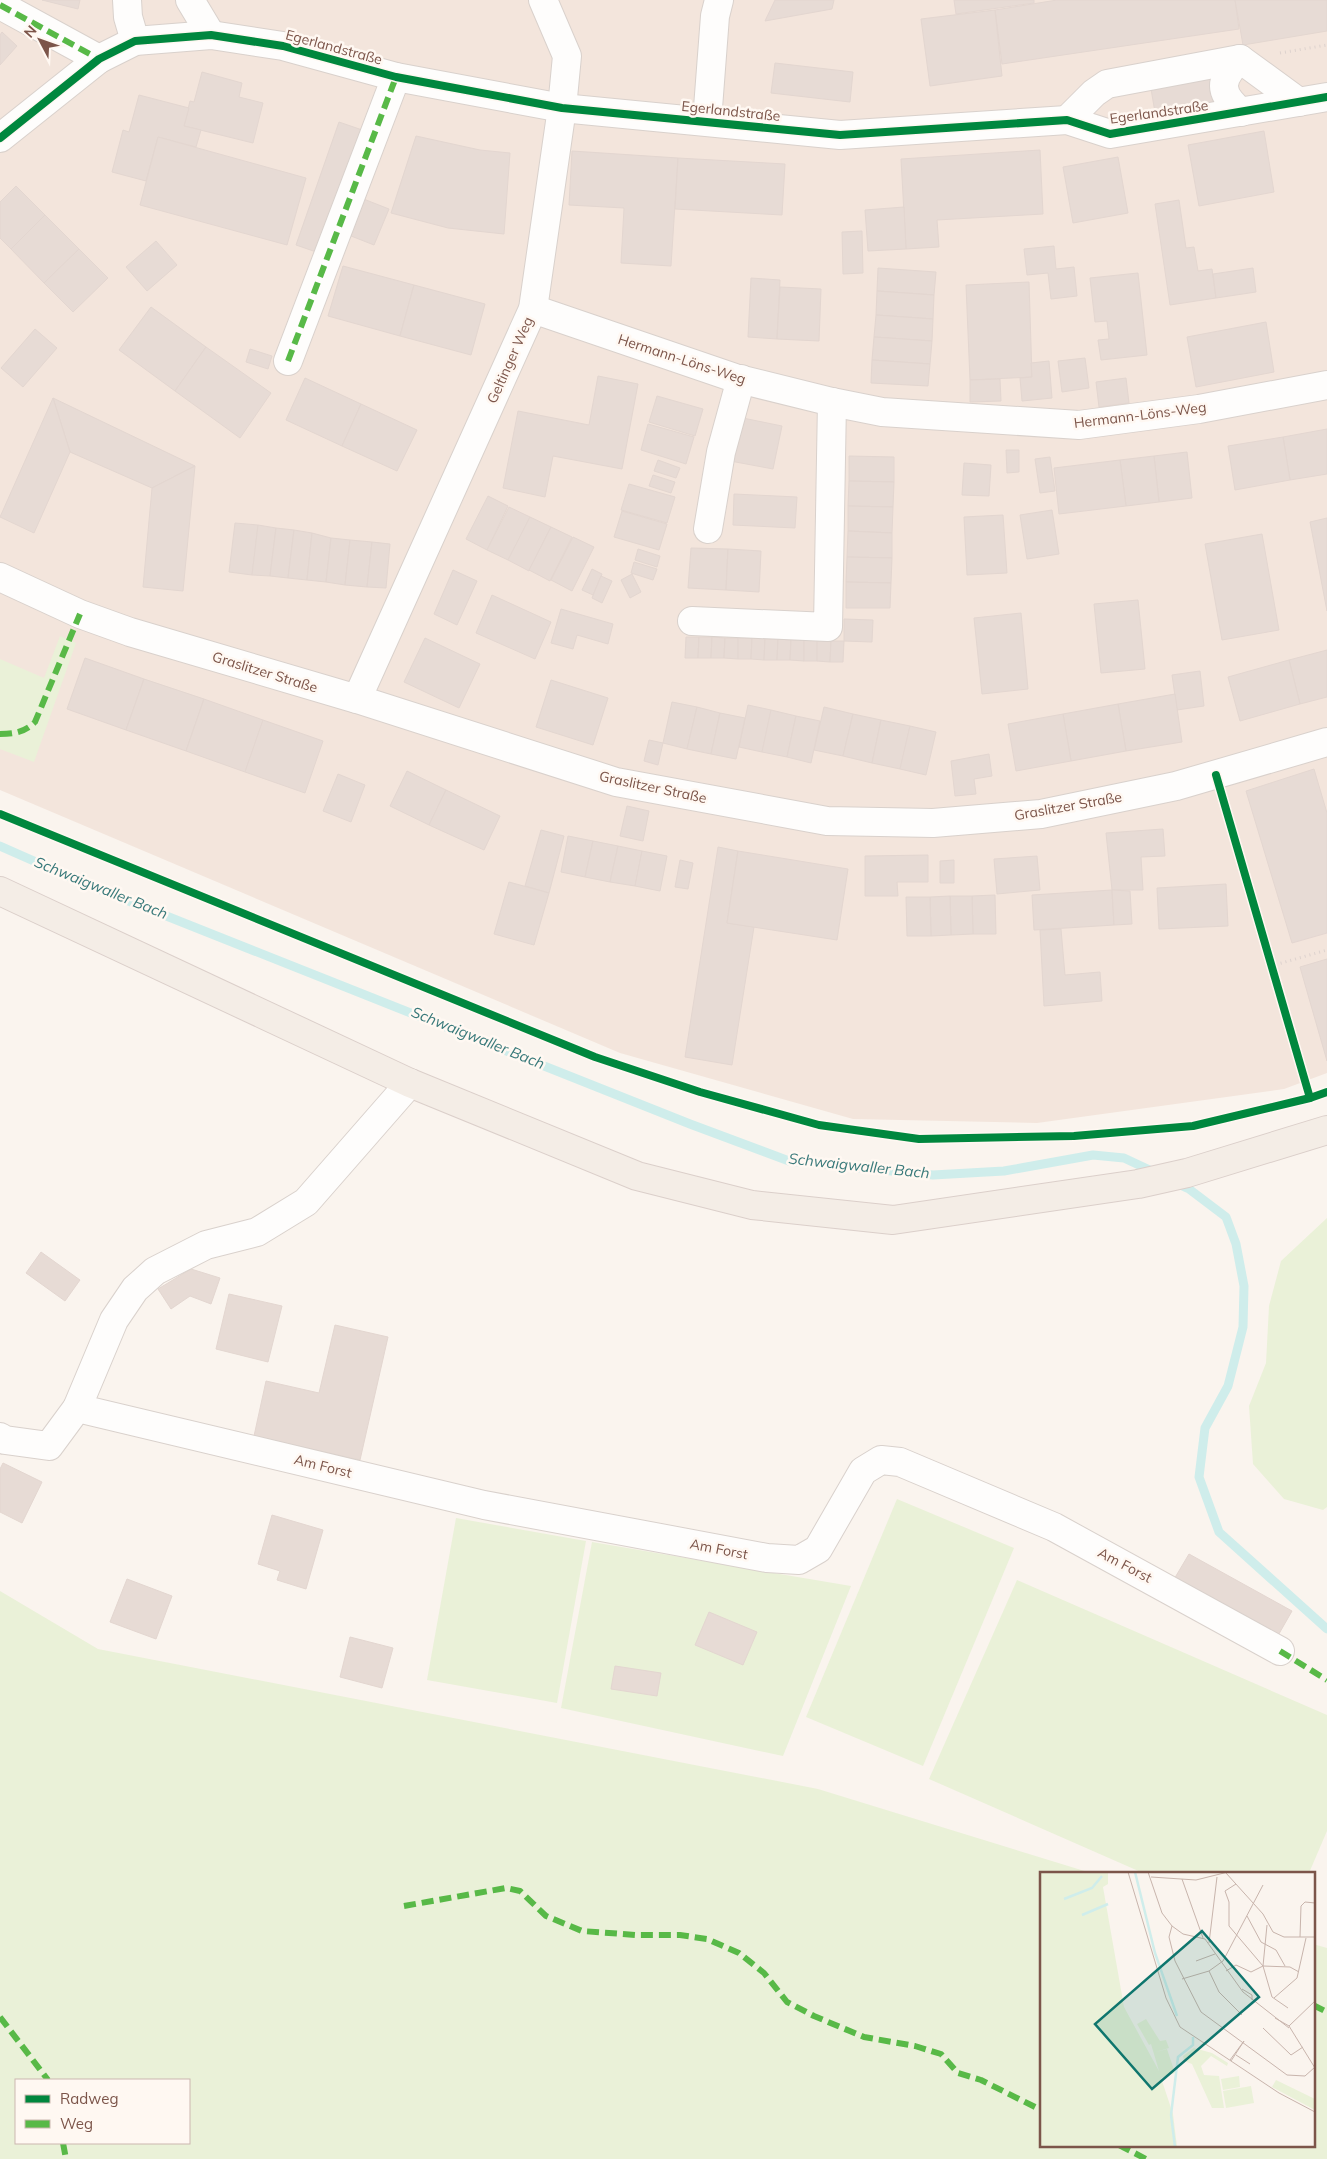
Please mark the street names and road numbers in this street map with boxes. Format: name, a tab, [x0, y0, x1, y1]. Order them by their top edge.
street label: Egerlandstraße	[284, 25, 384, 69]
street label: Egerlandstraße	[1109, 96, 1209, 128]
street label: Egerlandstraße	[681, 97, 781, 125]
street label: Geltinger Weg	[483, 314, 537, 406]
street label: Hermann-Löns-Weg	[616, 330, 748, 388]
street label: Hermann-Löns-Weg	[1073, 398, 1207, 432]
street label: Graslitzer Straße	[210, 647, 320, 697]
street label: Graslitzer Straße	[598, 767, 708, 807]
street label: Graslitzer Straße	[1013, 788, 1123, 824]
street label: Am Forst	[292, 1450, 354, 1482]
street label: Am Forst	[689, 1535, 750, 1563]
street label: Am Forst	[1095, 1543, 1155, 1587]

